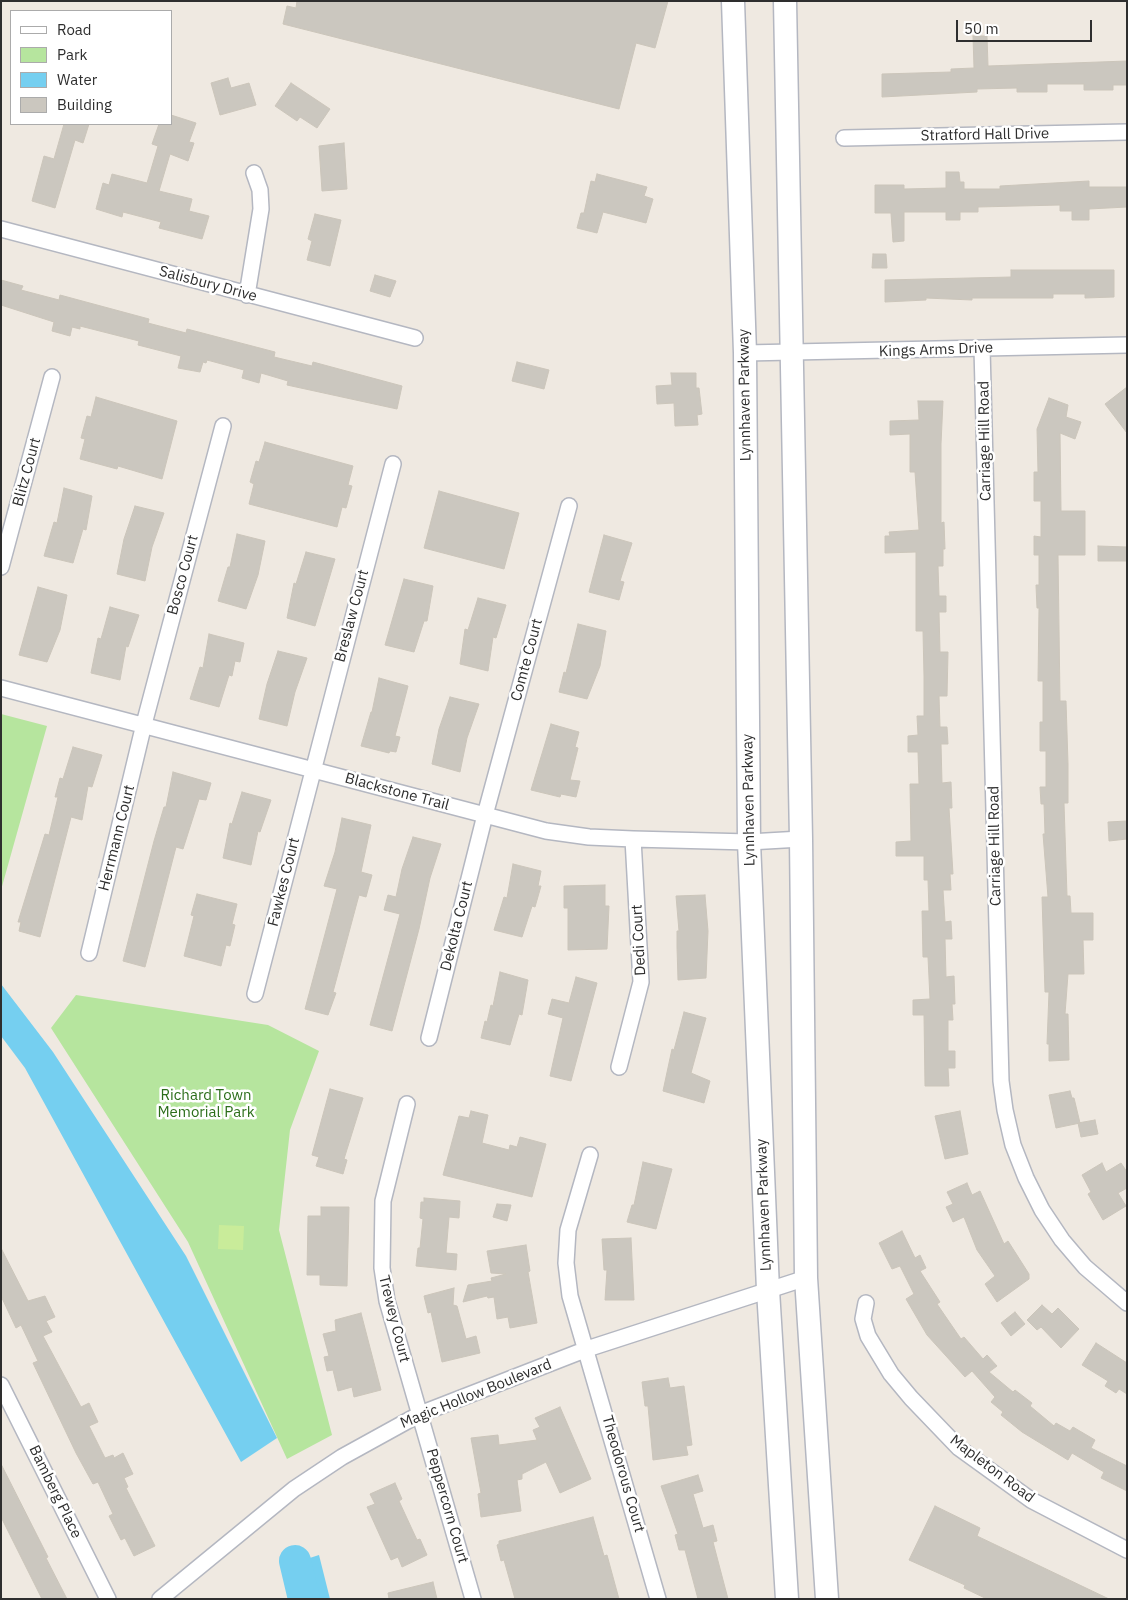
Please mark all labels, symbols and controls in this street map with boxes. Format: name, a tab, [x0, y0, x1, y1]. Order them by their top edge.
legend	[10, 10, 172, 125]
scale bar	[958, 10, 1094, 42]
text: 50 m	[964, 19, 999, 38]
text: Road	[57, 20, 92, 39]
text: Park	[57, 45, 87, 64]
text: Water	[57, 70, 97, 89]
text: Building	[57, 95, 112, 114]
street label: Stratford Hall Drive	[921, 125, 1049, 145]
street label: Salisbury Drive	[157, 262, 259, 306]
street label: Lynnhaven Parkway	[735, 329, 755, 461]
street label: Kings Arms Drive	[879, 339, 993, 361]
street label: Carriage Hill Road	[975, 381, 995, 501]
street label: Blitz Court	[9, 436, 45, 508]
street label: Bosco Court	[164, 533, 202, 617]
street label: Breslaw Court	[331, 568, 373, 664]
street label: Comte Court	[507, 617, 547, 703]
street label: Lynnhaven Parkway	[739, 734, 759, 866]
street label: Blackstone Trail	[343, 769, 451, 815]
street label: Herrmann Court	[95, 783, 139, 893]
street label: Carriage Hill Road	[985, 786, 1005, 906]
street label: Fawkes Court	[264, 836, 304, 928]
street label: Dekolta Court	[437, 879, 477, 973]
street label: Dedi Court	[628, 904, 650, 976]
park label: Richard Town Memorial Park	[157, 1087, 255, 1122]
street label: Lynnhaven Parkway	[753, 1138, 775, 1272]
street label: Trewey Court	[374, 1274, 414, 1364]
street label: Magic Hollow Boulevard	[398, 1355, 554, 1433]
street label: Theodorous Court	[598, 1413, 648, 1535]
street label: Mapleton Road	[946, 1431, 1038, 1507]
street label: Bamberg Place	[25, 1443, 85, 1541]
street label: Peppercorn Court	[422, 1447, 472, 1565]

